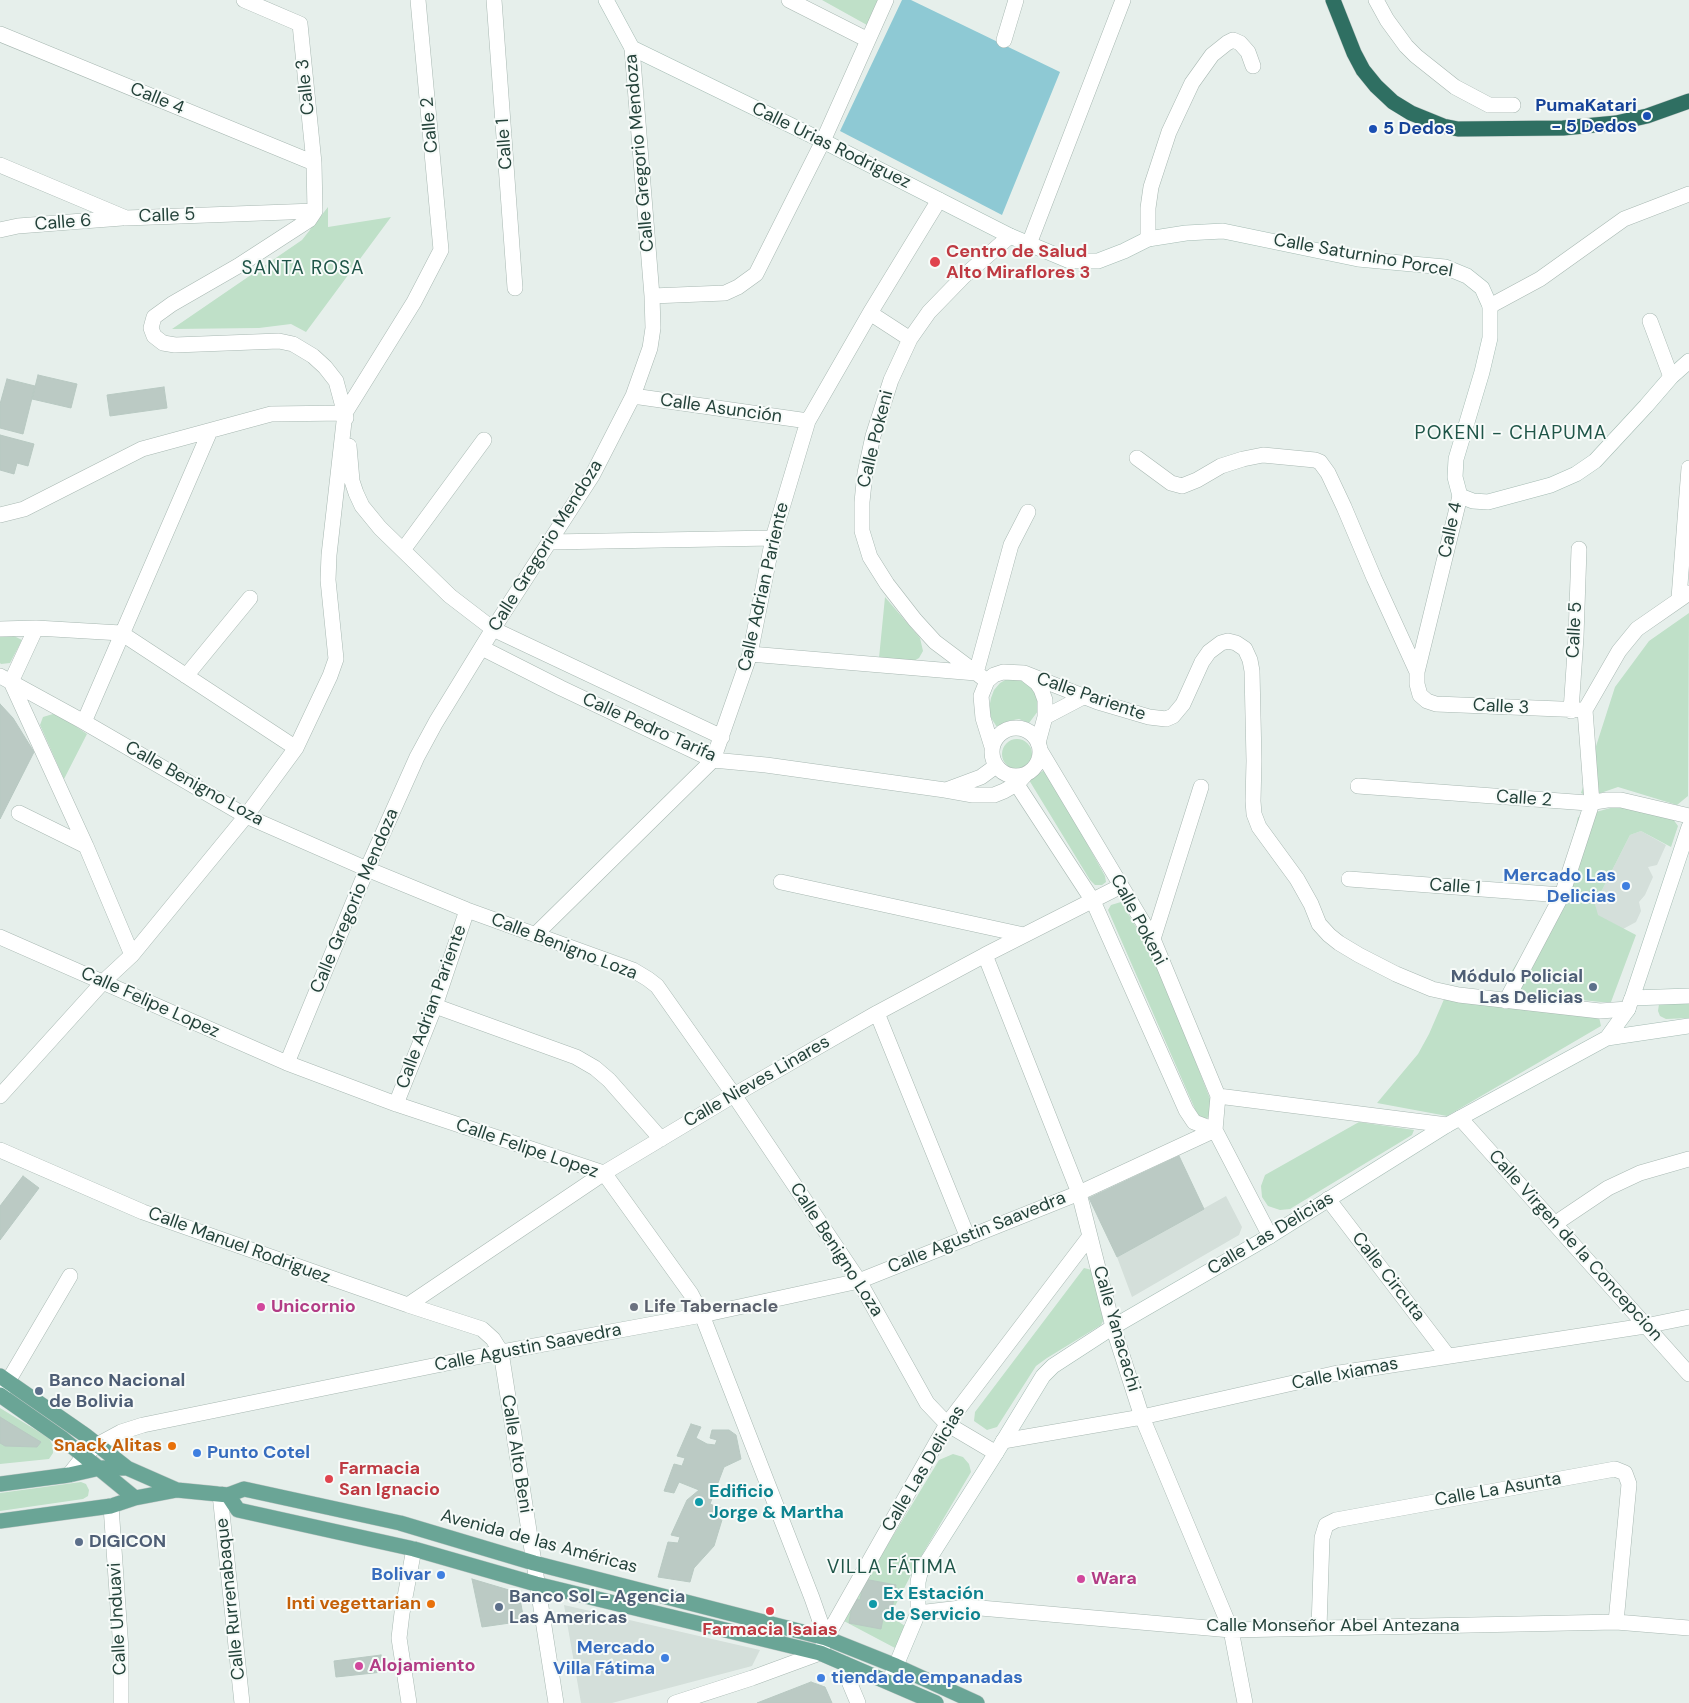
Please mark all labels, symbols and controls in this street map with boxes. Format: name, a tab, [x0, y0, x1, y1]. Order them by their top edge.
street label: Calle Gregorio Mendoza	[621, 53, 659, 253]
street label: Calle 3	[292, 58, 320, 116]
street label: Calle 4	[127, 78, 187, 120]
place label: PumaKatari - 5 Dedos	[1535, 95, 1637, 138]
street label: Calle 2	[417, 96, 443, 154]
street label: Calle Urias Rodriguez	[748, 98, 914, 194]
marker: PumaKatari - 5 Dedos	[1641, 110, 1653, 122]
street label: Calle 1	[492, 118, 518, 170]
place label: 5 Dedos	[1383, 118, 1454, 140]
marker: 5 Dedos	[1367, 123, 1379, 135]
street label: Calle 5	[138, 204, 196, 228]
street label: Calle 6	[34, 210, 92, 236]
street label: Calle Saturnino Porcel	[1272, 230, 1454, 282]
place label: Centro de Salud Alto Miraflores 3	[946, 241, 1090, 284]
marker: Centro de Salud Alto Miraflores 3	[928, 255, 942, 269]
district label: SANTA ROSA	[240, 258, 366, 280]
street label: Calle Pokeni	[853, 388, 899, 490]
street label: Calle Asunción	[659, 390, 783, 428]
district label: POKENI - CHAPUMA	[1413, 423, 1609, 445]
street label: Calle Gregorio Mendoza	[484, 456, 608, 636]
street label: Calle Adrian Pariente	[734, 500, 794, 674]
street label: Calle 4	[1435, 500, 1467, 560]
street label: Calle 5	[1563, 601, 1587, 659]
street label: Calle Pariente	[1034, 668, 1148, 726]
street label: Calle Pedro Tarifa	[579, 689, 719, 767]
street label: Calle 3	[1472, 695, 1530, 719]
street label: Calle Benigno Loza	[121, 737, 267, 831]
street label: Calle 2	[1495, 786, 1553, 812]
street label: Calle Gregorio Mendoza	[306, 805, 404, 997]
place label: Mercado Las Delicias	[1503, 865, 1616, 908]
street label: Calle Pokeni	[1105, 871, 1171, 969]
street label: Calle 1	[1429, 874, 1481, 900]
marker: Mercado Las Delicias	[1620, 880, 1632, 892]
street label: Calle Benigno Loza	[488, 909, 640, 985]
street label: Calle Adrian Pariente	[392, 922, 472, 1092]
street label: Calle Felipe Lopez	[77, 963, 223, 1043]
place label: Módulo Policial Las Delicias	[1451, 966, 1583, 1009]
marker: Módulo Policial Las Delicias	[1587, 981, 1599, 993]
street label: Calle Nieves Linares	[680, 1031, 834, 1133]
street label: Calle Felipe Lopez	[453, 1114, 601, 1184]
street label: Calle Virgen de la Concepcion	[1483, 1146, 1667, 1346]
street label: Calle Benigno Loza	[785, 1179, 887, 1321]
street label: Calle Agustin Saavedra	[885, 1187, 1069, 1279]
street label: Calle Las Delicias	[1204, 1188, 1338, 1280]
street label: Calle Manuel Rodriguez	[145, 1203, 333, 1289]
street label: Calle Circuta	[1347, 1228, 1429, 1326]
street label: Calle Yanacachi	[1088, 1264, 1144, 1394]
place label: Unicornio	[271, 1296, 356, 1318]
place label: Life Tabernacle	[644, 1296, 778, 1318]
marker: Unicornio	[255, 1301, 267, 1313]
marker: Life Tabernacle	[628, 1301, 640, 1313]
street label: Calle Agustin Saavedra	[433, 1319, 623, 1377]
street label: Calle Ixiamas	[1290, 1353, 1400, 1395]
place label: Banco Nacional de Bolivia	[49, 1370, 185, 1412]
marker: Banco Nacional de Bolivia	[33, 1385, 45, 1397]
street label: Calle Alto Beni	[496, 1393, 536, 1515]
street label: Calle Las Delicias	[878, 1402, 970, 1536]
place label: Snack Alitas	[53, 1435, 162, 1457]
marker: Snack Alitas	[166, 1440, 178, 1452]
place label: Punto Cotel	[207, 1442, 310, 1464]
marker: Punto Cotel	[191, 1447, 203, 1459]
place label: Farmacia San Ignacio	[339, 1458, 440, 1500]
street label: Calle La Asunta	[1433, 1468, 1563, 1512]
marker: Farmacia San Ignacio	[323, 1473, 335, 1485]
place label: Edificio Jorge & Martha	[709, 1481, 844, 1524]
marker: Edificio Jorge & Martha	[693, 1496, 705, 1508]
street label: Avenida de las Américas	[438, 1505, 640, 1579]
street label: Calle Rurrenabaque	[212, 1517, 250, 1681]
place label: DIGICON	[89, 1531, 166, 1553]
marker: DIGICON	[73, 1536, 85, 1548]
district label: VILLA FÁTIMA	[825, 1557, 959, 1579]
street label: Calle Unduavi	[104, 1562, 132, 1676]
place label: Bolivar	[371, 1564, 431, 1586]
place label: Wara	[1091, 1568, 1137, 1590]
marker: Bolivar	[435, 1569, 447, 1581]
marker: Wara	[1075, 1573, 1087, 1585]
place label: Ex Estación de Servicio	[883, 1583, 984, 1626]
place label: Banco Sol - Agencia Las Americas	[509, 1586, 685, 1628]
place label: Inti vegettarian	[287, 1593, 421, 1615]
marker: Inti vegettarian	[425, 1598, 437, 1610]
marker: Ex Estación de Servicio	[867, 1598, 879, 1610]
marker: Banco Sol - Agencia Las Americas	[493, 1601, 505, 1613]
marker: Farmacia Isaias	[764, 1605, 776, 1617]
street label: Calle Monseñor Abel Antezana	[1206, 1615, 1460, 1637]
place label: Farmacia Isaias	[702, 1619, 838, 1641]
place label: Mercado Villa Fátima	[553, 1637, 655, 1680]
marker: Mercado Villa Fátima	[659, 1652, 671, 1664]
place label: Alojamiento	[369, 1655, 475, 1677]
marker: Alojamiento	[353, 1660, 365, 1672]
place label: tienda de empanadas	[831, 1667, 1023, 1689]
marker: tienda de empanadas	[815, 1672, 827, 1684]

